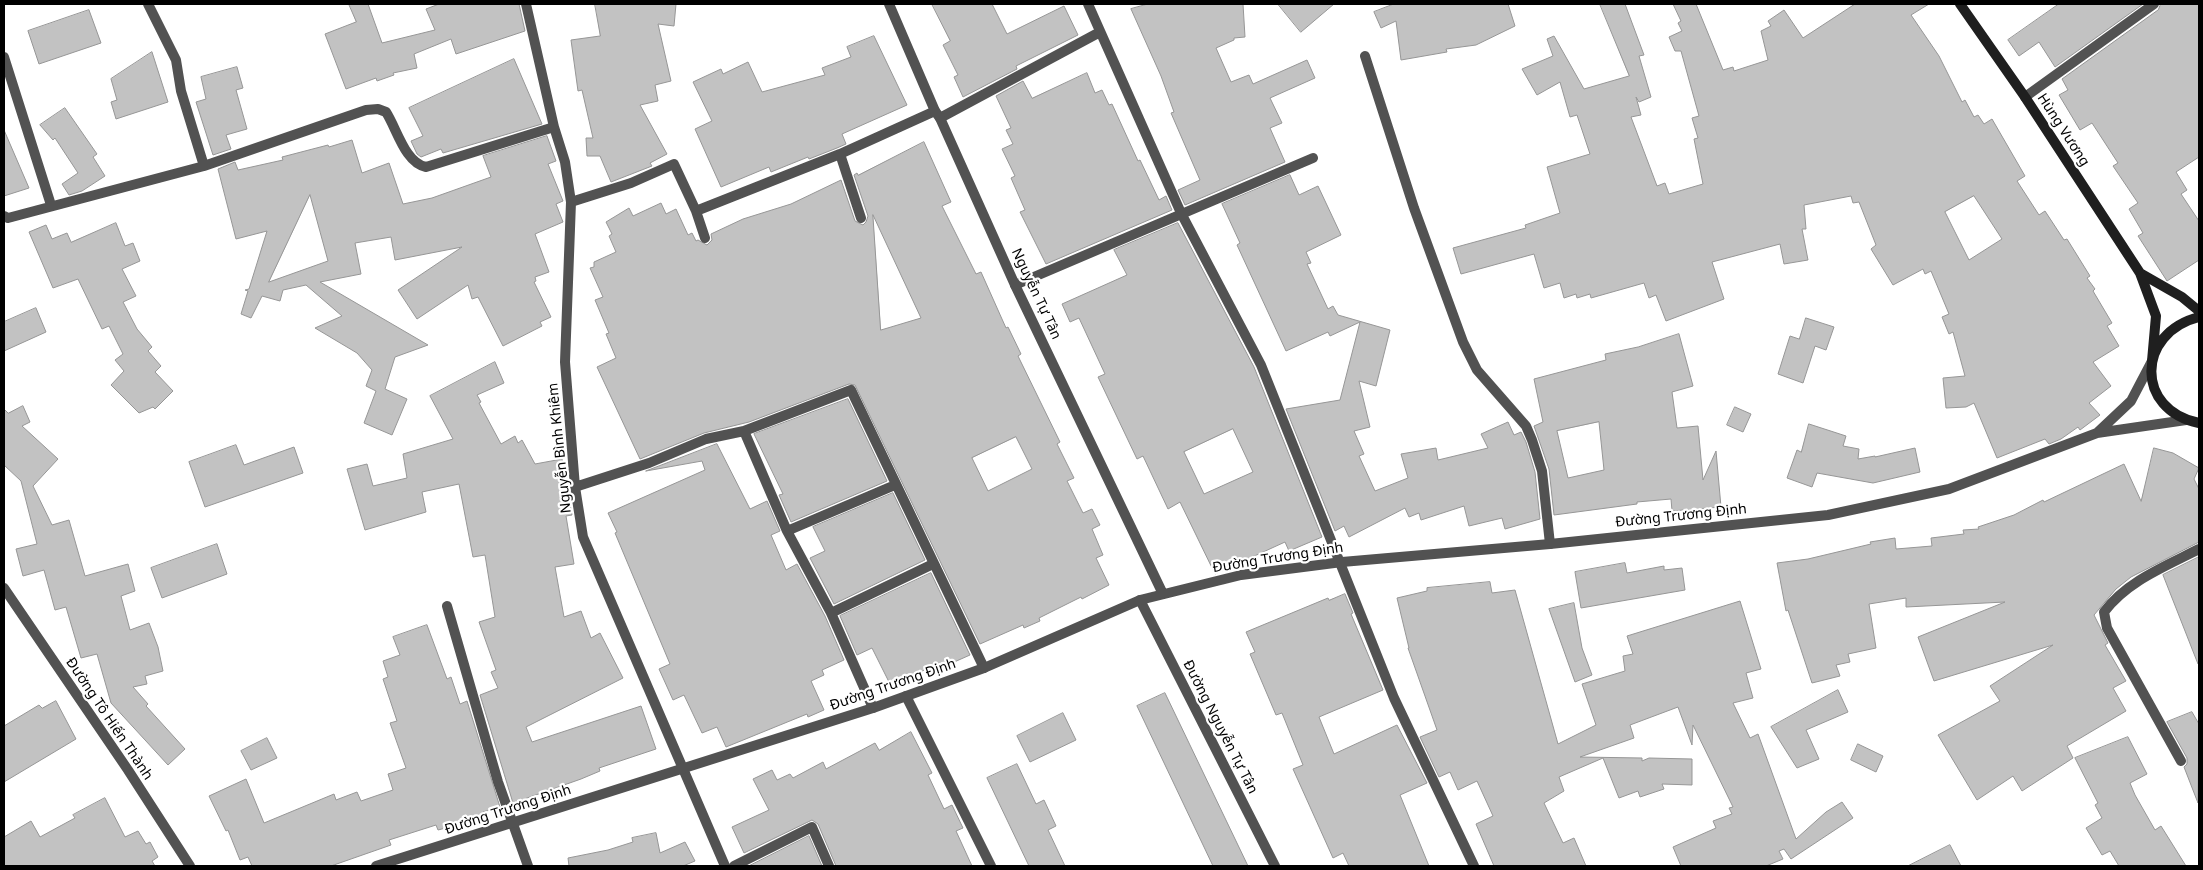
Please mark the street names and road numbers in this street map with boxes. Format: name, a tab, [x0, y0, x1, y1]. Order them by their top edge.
street label: Hùng Vương	[2033, 90, 2093, 170]
street label: Nguyễn Tự Tân	[1008, 246, 1064, 342]
street label: Nguyễn Bình Khiêm	[545, 382, 575, 514]
street label: Đường Trương Định	[1614, 501, 1748, 531]
street label: Đường Trương Định	[1211, 539, 1345, 577]
street label: Đường Tô Hiến Thành	[62, 655, 156, 783]
street label: Đường Trương Định	[828, 656, 958, 714]
street label: Đường Nguyễn Tự Tân	[1179, 657, 1261, 797]
street label: Đường Trương Định	[443, 782, 573, 838]

